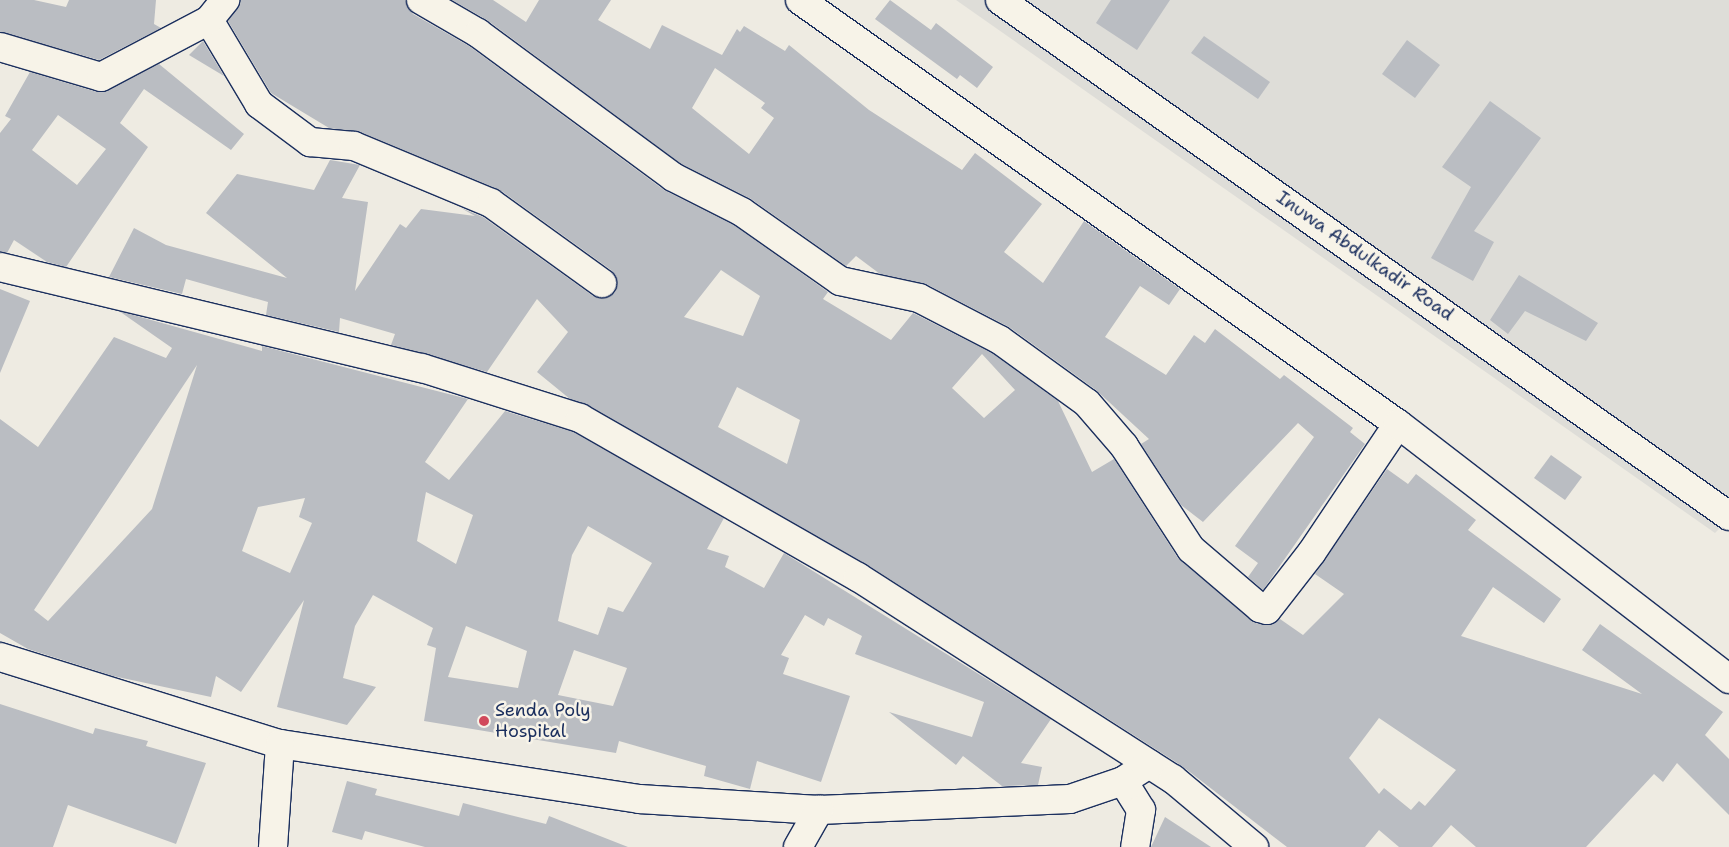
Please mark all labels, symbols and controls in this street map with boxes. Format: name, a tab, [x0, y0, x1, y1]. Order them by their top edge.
street label: Inuwa Abdulkadir Road	[1272, 187, 1458, 325]
place label: Senda Poly Hospital	[495, 700, 591, 742]
marker: Senda Poly Hospital	[477, 714, 491, 728]

